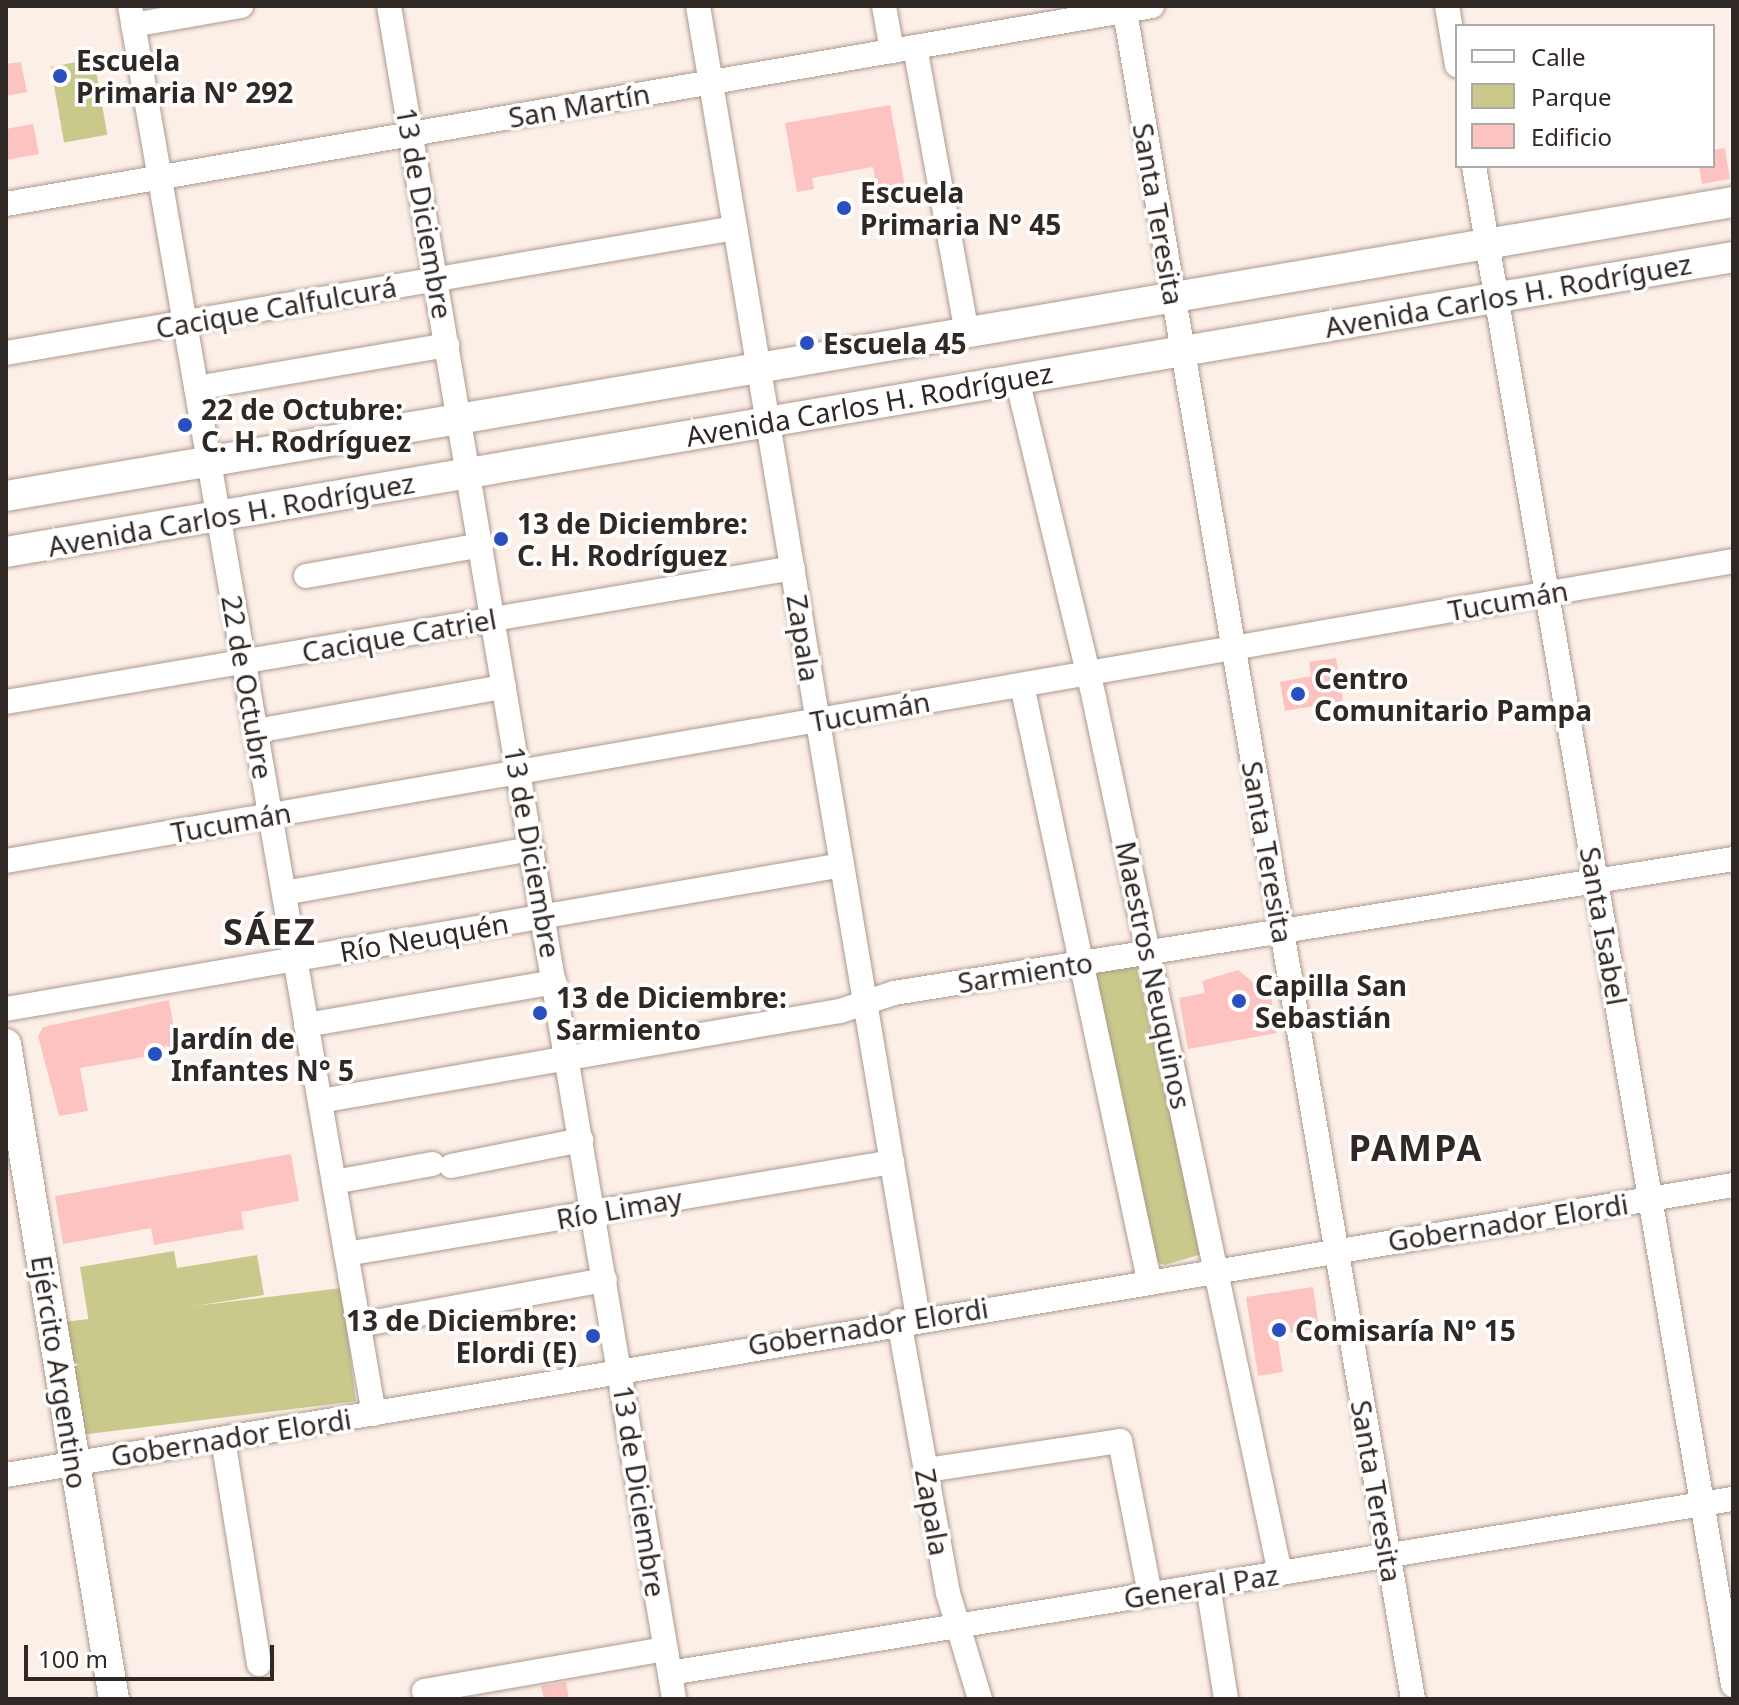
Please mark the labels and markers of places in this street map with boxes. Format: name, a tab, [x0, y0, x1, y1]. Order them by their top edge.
place label: Escuela Primaria N° 292	[76, 43, 293, 109]
marker: Escuela Primaria N° 292	[51, 67, 69, 85]
place label: Escuela Primaria N° 45	[860, 175, 1061, 241]
marker: Escuela Primaria N° 45	[835, 199, 853, 217]
place label: Escuela 45	[823, 326, 967, 360]
marker: Escuela 45	[798, 334, 816, 352]
place label: 22 de Octubre: C. H. Rodríguez	[201, 392, 411, 458]
marker: 22 de Octubre: C. H. Rodríguez	[176, 416, 194, 434]
place label: 13 de Diciembre: C. H. Rodríguez	[517, 506, 748, 572]
marker: 13 de Diciembre: C. H. Rodríguez	[492, 530, 510, 548]
place label: Centro Comunitario Pampa	[1314, 661, 1592, 727]
marker: Centro Comunitario Pampa	[1289, 685, 1307, 703]
place label: Capilla San Sebastián	[1255, 968, 1407, 1034]
place label: 13 de Diciembre: Sarmiento	[556, 980, 787, 1046]
marker: Capilla San Sebastián	[1230, 992, 1248, 1010]
marker: 13 de Diciembre: Sarmiento	[531, 1004, 549, 1022]
place label: Jardín de Infantes N° 5	[171, 1021, 354, 1087]
marker: Jardín de Infantes N° 5	[146, 1045, 164, 1063]
place label: 13 de Diciembre: Elordi (E)	[346, 1303, 577, 1369]
place label: Comisaría N° 15	[1295, 1313, 1516, 1347]
marker: Comisaría N° 15	[1270, 1321, 1288, 1339]
marker: 13 de Diciembre: Elordi (E)	[584, 1327, 602, 1345]

